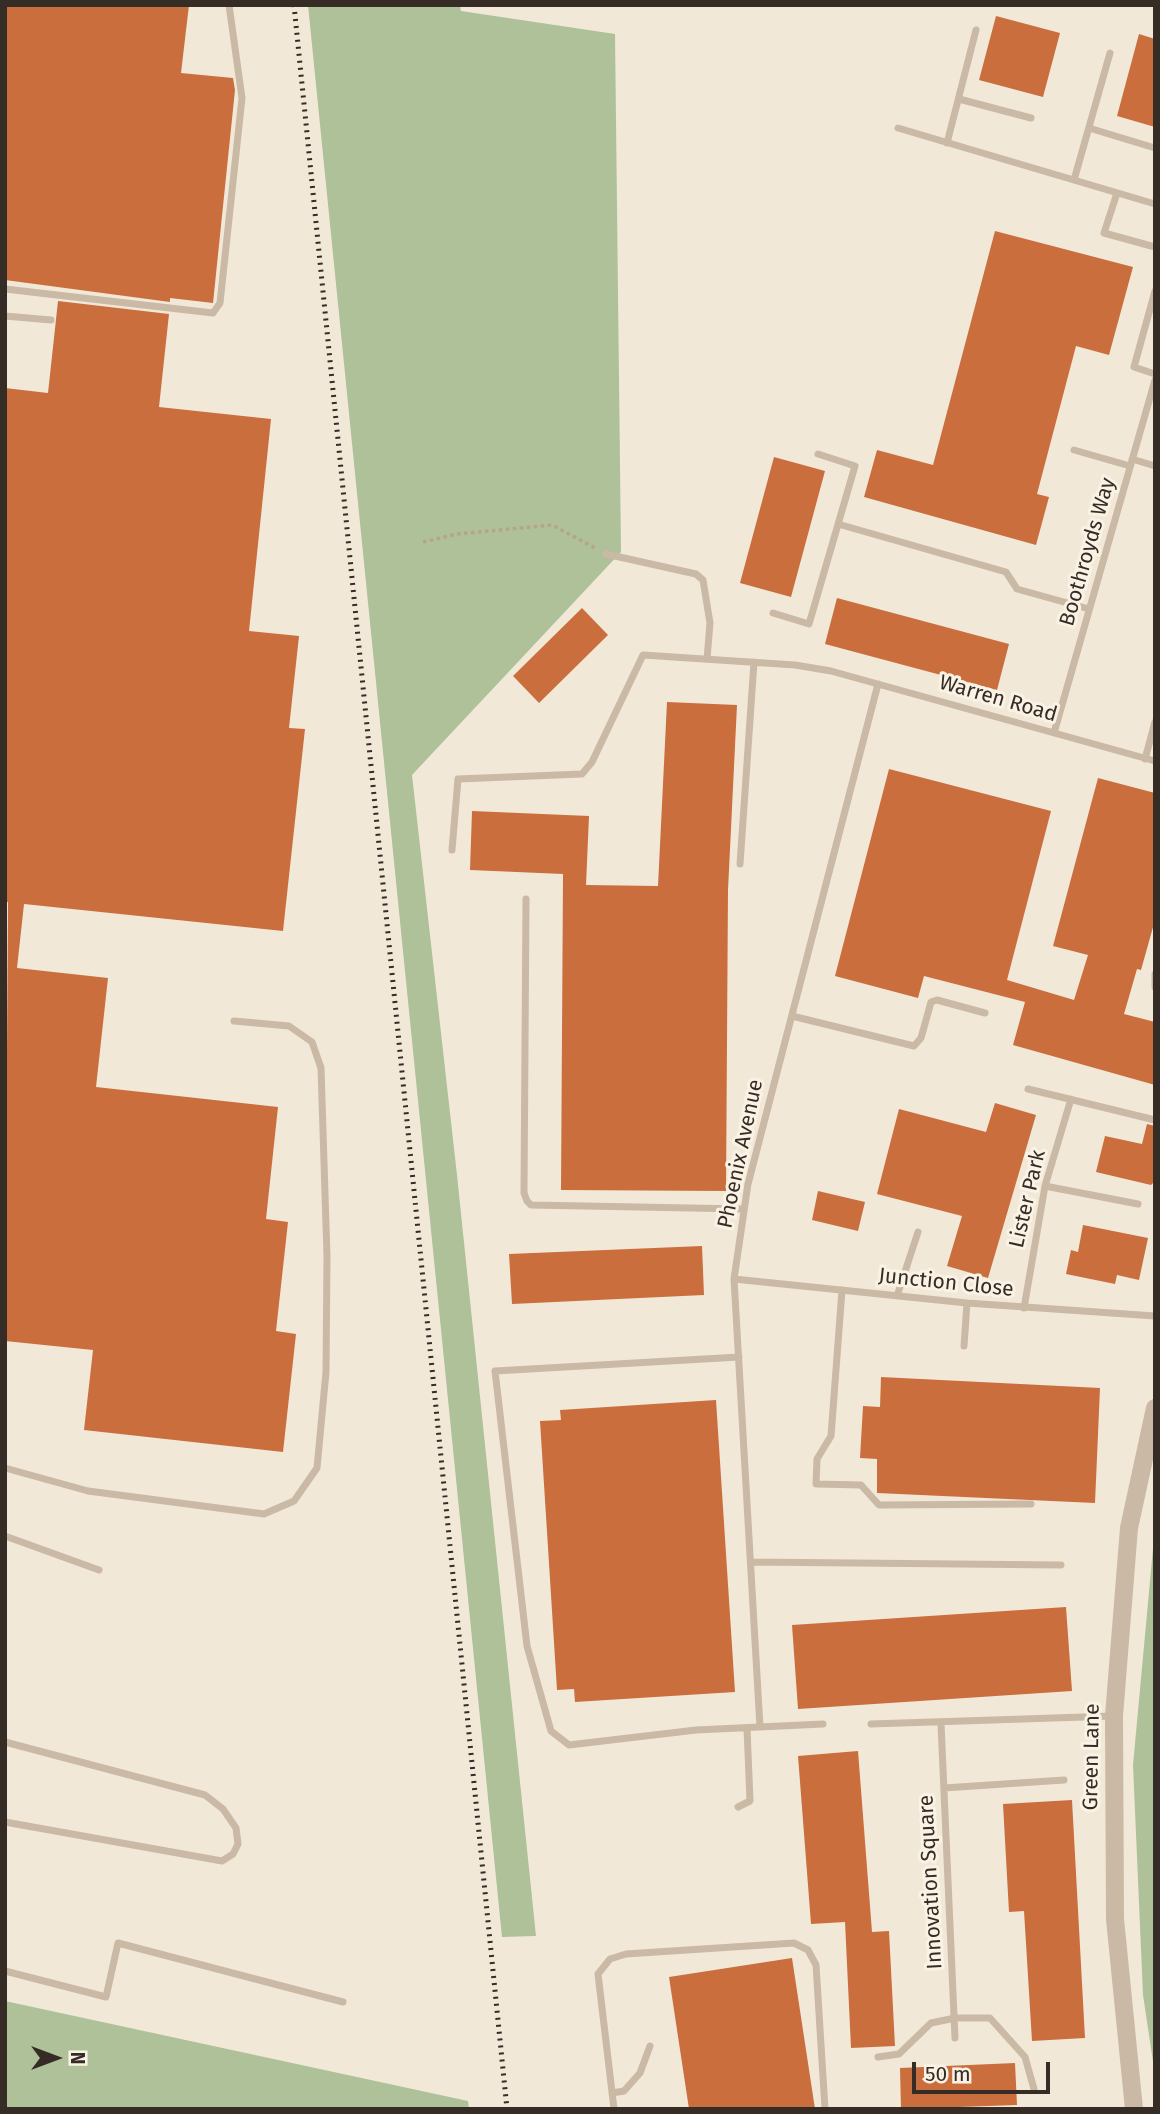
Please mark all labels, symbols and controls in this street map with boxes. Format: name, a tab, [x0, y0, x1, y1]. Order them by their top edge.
street label: Boothroyds Way	[1055, 475, 1121, 629]
street label: Warren Road	[936, 670, 1060, 728]
street label: Phoenix Avenue	[713, 1077, 769, 1231]
street label: Lister Park	[1004, 1147, 1052, 1251]
street label: Junction Close	[877, 1263, 1015, 1303]
street label: Green Lane	[1078, 1703, 1106, 1811]
street label: Innovation Square	[914, 1794, 948, 1970]
north arrow	[21, 2023, 91, 2093]
scale bar	[915, 2048, 1053, 2092]
text: N	[66, 2052, 89, 2064]
text: 50 m	[925, 2061, 971, 2087]

